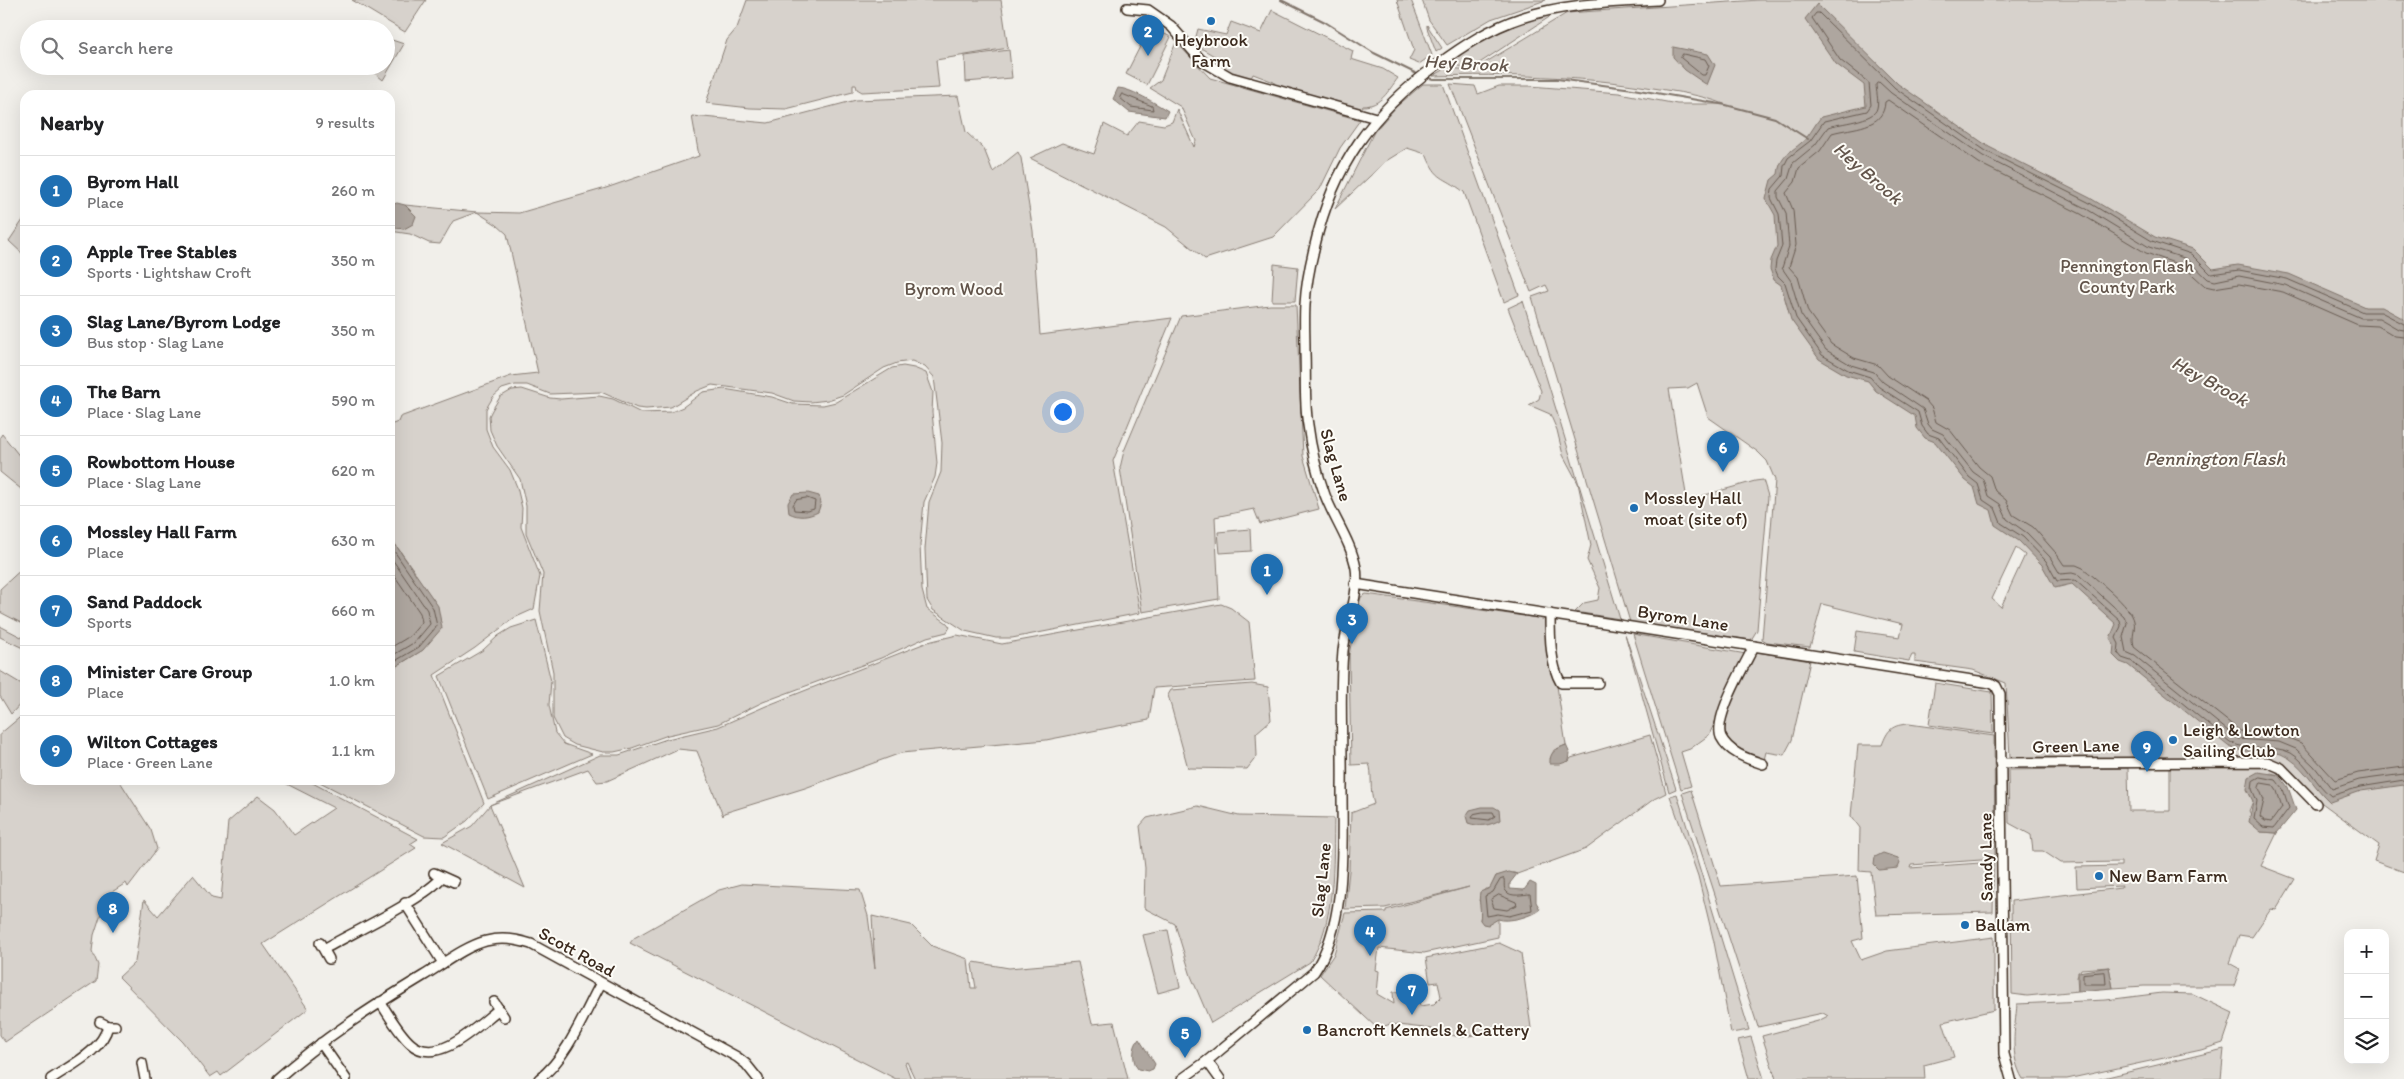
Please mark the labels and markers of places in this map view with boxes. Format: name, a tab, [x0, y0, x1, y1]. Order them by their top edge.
pin: 2	[1132, 15, 1164, 56]
marker: Heybrook Farm	[1205, 15, 1217, 27]
place label: Heybrook Farm	[1174, 29, 1248, 72]
pin: 6	[1707, 431, 1739, 472]
place label: Mossley Hall moat (site of)	[1644, 487, 1748, 530]
marker: Mossley Hall moat (site of)	[1628, 502, 1640, 514]
pin: 1	[1251, 554, 1283, 595]
pin: 3	[1336, 603, 1368, 644]
place label: Leigh & Lowton Sailing Club	[2183, 719, 2300, 762]
pin: 9	[2131, 731, 2163, 772]
marker: Leigh & Lowton Sailing Club	[2167, 734, 2179, 746]
place label: New Barn Farm	[2109, 865, 2228, 887]
marker: New Barn Farm	[2093, 870, 2105, 882]
pin: 8	[97, 892, 129, 933]
place label: Ballam	[1975, 914, 2030, 936]
pin: 4	[1354, 915, 1386, 956]
marker: Ballam	[1959, 919, 1971, 931]
pin: 7	[1396, 974, 1428, 1015]
pin: 5	[1169, 1017, 1201, 1058]
place label: Bancroft Kennels & Cattery	[1317, 1019, 1530, 1041]
marker: Bancroft Kennels & Cattery	[1301, 1024, 1313, 1036]

